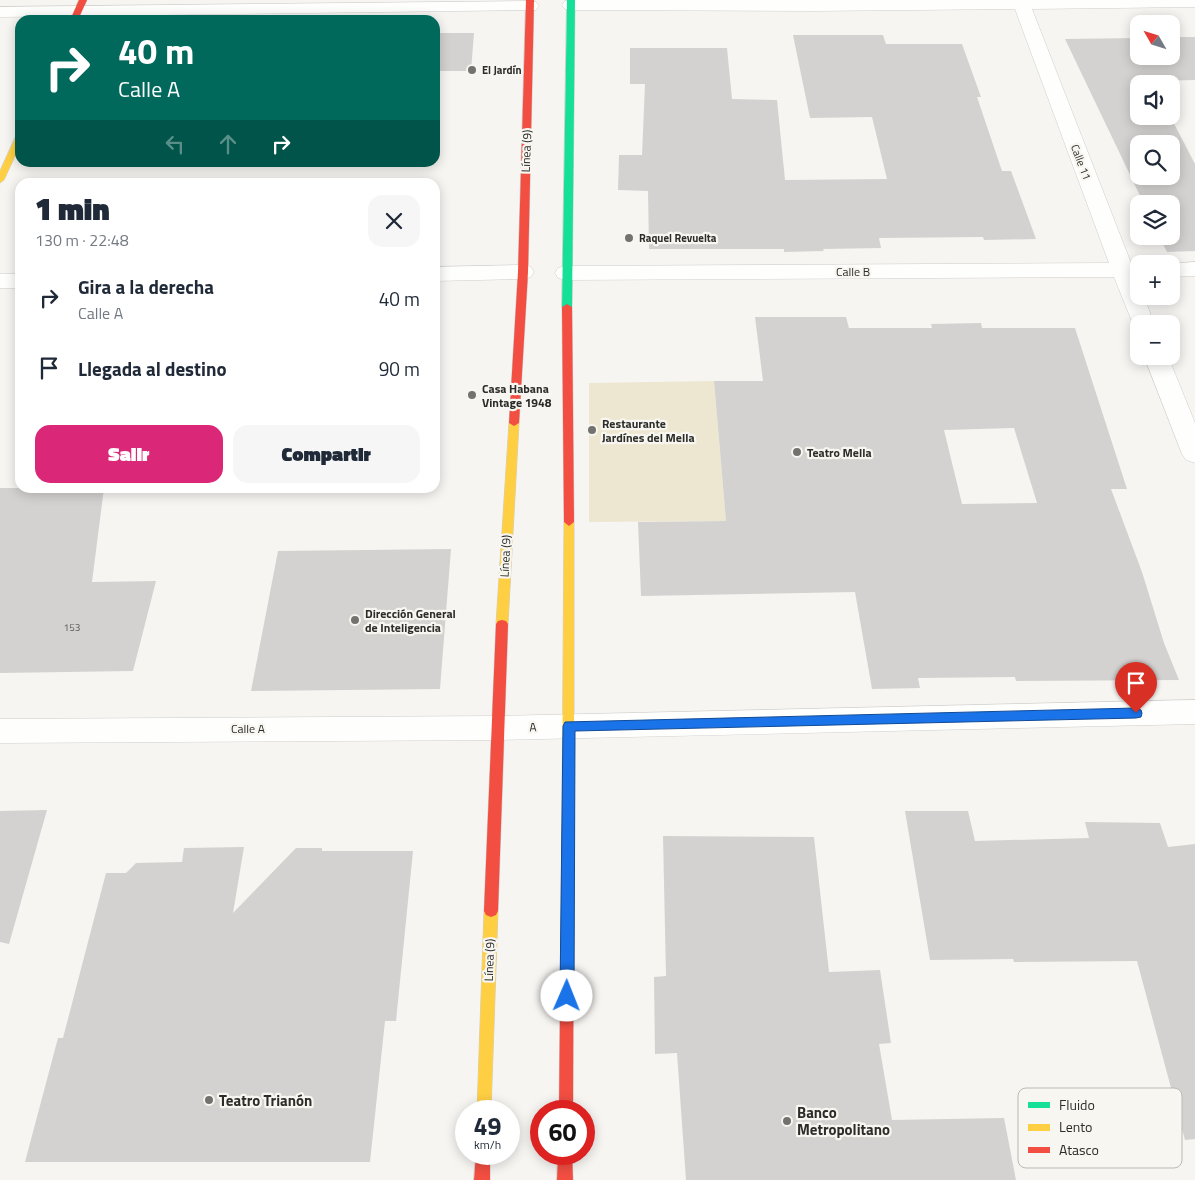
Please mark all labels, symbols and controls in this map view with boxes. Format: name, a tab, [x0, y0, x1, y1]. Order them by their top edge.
north arrow	[1130, 15, 1180, 65]
map controls	[1130, 15, 1180, 365]
text: 40 m	[118, 24, 194, 78]
icon: right	[35, 35, 100, 100]
place label: El Jardín	[482, 62, 521, 78]
marker: El Jardín	[466, 64, 478, 76]
text: Calle A	[118, 72, 180, 106]
button: sound	[1130, 75, 1180, 125]
street label: Línea (9)	[516, 129, 536, 173]
icon: left	[161, 130, 189, 158]
icon: ahead	[214, 130, 242, 158]
icon: right	[267, 130, 295, 158]
button: search	[1130, 135, 1180, 185]
street label: Calle 11	[1067, 142, 1095, 182]
text: 1 min	[35, 186, 110, 232]
button: close	[368, 195, 420, 247]
button: layers	[1130, 195, 1180, 245]
text: 130 m · 22:48	[35, 228, 129, 252]
place label: Raquel Revuelta	[639, 230, 717, 246]
marker: Raquel Revuelta	[623, 232, 635, 244]
button: +	[1130, 255, 1180, 305]
street label: Calle B	[836, 262, 870, 281]
text: Gira a la derecha	[78, 272, 214, 301]
icon: right	[35, 284, 63, 312]
text: 40 m	[379, 284, 420, 313]
text: Calle A	[78, 301, 123, 325]
button: −	[1130, 315, 1180, 365]
icon: arrive	[35, 354, 63, 382]
text: Llegada al destino	[78, 354, 227, 383]
text: 90 m	[379, 354, 420, 383]
place label: Casa Habana Vintage 1948	[482, 379, 552, 412]
marker: Casa Habana Vintage 1948	[466, 389, 478, 401]
place label: Restaurante Jardínes del Mella	[602, 414, 695, 447]
marker: Restaurante Jardínes del Mella	[586, 424, 598, 436]
button: Salir	[35, 425, 223, 483]
button: Compartir	[233, 425, 420, 483]
place label: Teatro Mella	[807, 443, 872, 462]
marker: Teatro Mella	[791, 446, 803, 458]
street label: Línea (9)	[494, 534, 516, 578]
place label: Dirección General de Inteligencia	[365, 604, 456, 637]
marker: Dirección General de Inteligencia	[349, 614, 361, 626]
house number: 153	[64, 620, 80, 635]
pin	[1115, 662, 1157, 713]
icon: arrive	[1122, 669, 1150, 697]
street label: A	[529, 717, 537, 737]
street label: Calle A	[231, 719, 265, 738]
street label: Línea (9)	[479, 938, 499, 982]
position arrow	[540, 969, 592, 1021]
legend	[1018, 1088, 1182, 1168]
place label: Teatro Trianón	[219, 1089, 312, 1112]
marker: Teatro Trianón	[203, 1094, 215, 1106]
text: Fluido	[1059, 1094, 1095, 1115]
speed limit sign: 60	[530, 1100, 595, 1165]
place label: Banco Metropolitano	[797, 1101, 890, 1141]
text: 49	[473, 1107, 502, 1145]
marker: Banco Metropolitano	[781, 1115, 793, 1127]
text: Lento	[1059, 1116, 1093, 1137]
text: km/h	[474, 1135, 501, 1154]
text: Atasco	[1059, 1139, 1099, 1160]

